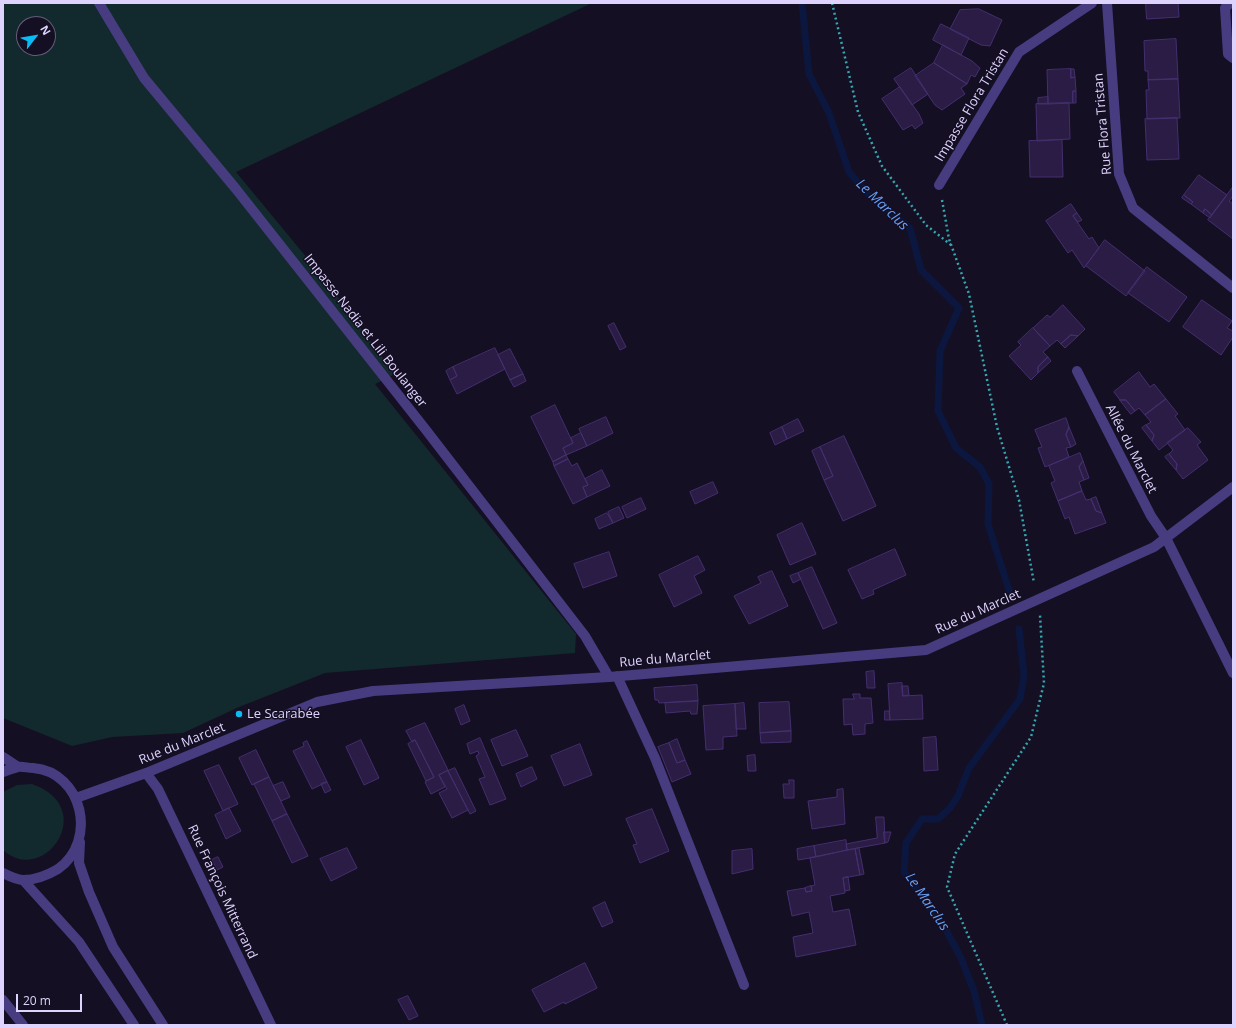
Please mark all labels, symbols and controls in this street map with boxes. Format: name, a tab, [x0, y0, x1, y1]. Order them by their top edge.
north arrow	[16, 16, 56, 56]
text: N	[37, 22, 55, 38]
street label: Impasse Flora Tristan	[932, 46, 1012, 164]
street label: Rue Flora Tristan	[1091, 72, 1115, 176]
water label: Le Marclus	[852, 176, 912, 234]
street label: Impasse Nadia et Lili Boulanger	[300, 251, 430, 411]
street label: Allée du Marclet	[1102, 402, 1160, 496]
street label: Rue du Marclet	[933, 586, 1023, 638]
street label: Rue du Marclet	[619, 647, 711, 671]
place label: Le Scarabée	[247, 706, 320, 722]
marker: Le Scarabée	[234, 709, 244, 719]
street label: Rue du Marclet	[137, 720, 227, 768]
street label: Rue François Mitterrand	[184, 822, 260, 962]
water label: Le Marclus	[901, 870, 953, 934]
scale bar	[18, 986, 84, 1012]
text: 20 m	[23, 992, 51, 1009]

